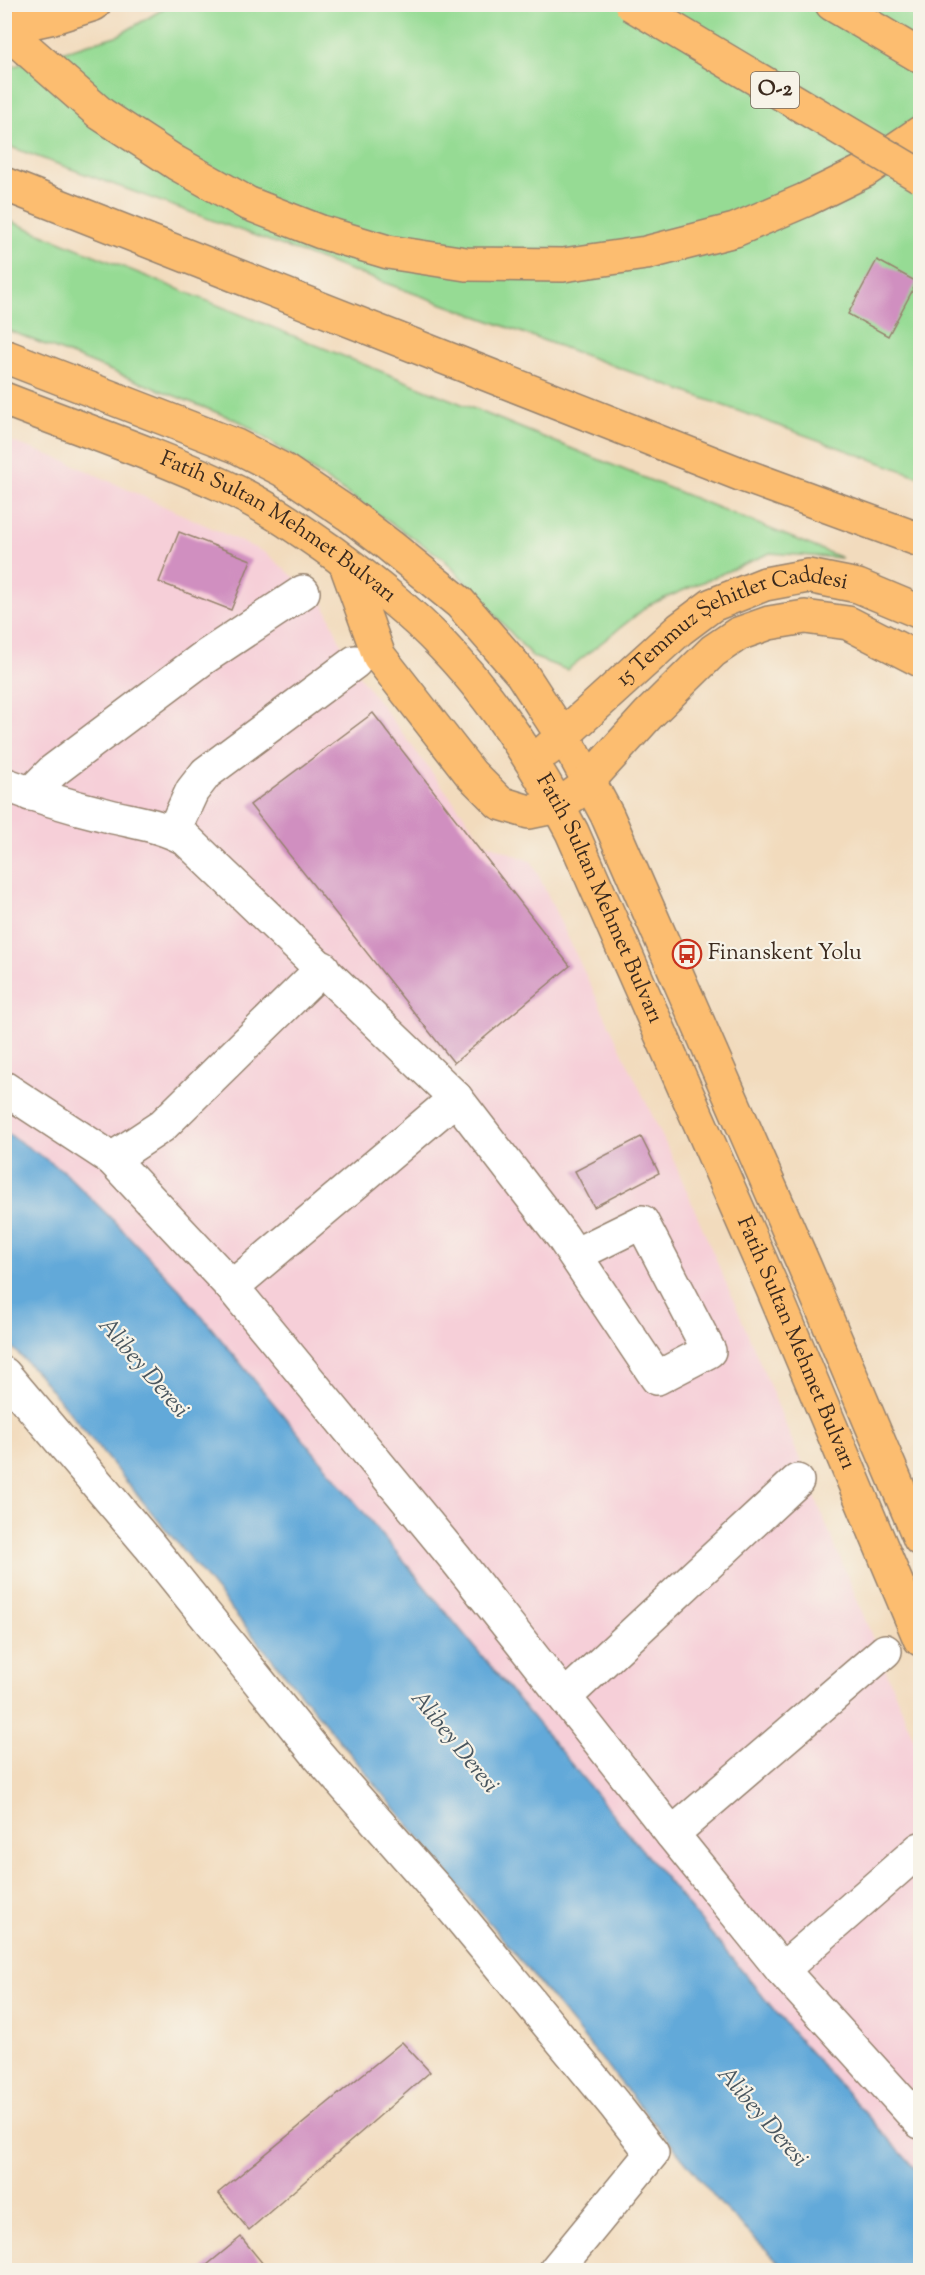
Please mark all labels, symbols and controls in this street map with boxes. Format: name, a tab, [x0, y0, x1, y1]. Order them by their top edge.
road number: O-2	[751, 72, 799, 108]
street label: Fatih Sultan Mehmet Bulvarı	[155, 444, 403, 611]
street label: 15 Temmuz Şehitler Caddesi	[610, 560, 850, 695]
street label: Fatih Sultan Mehmet Bulvarı	[527, 768, 670, 1029]
bus stop icon: Finanskent Yolu	[671, 938, 703, 970]
place label: Finanskent Yolu	[708, 938, 862, 970]
street label: Fatih Sultan Mehmet Bulvarı	[727, 1212, 863, 1475]
water label: Alibey Deresi	[89, 1310, 197, 1426]
water label: Alibey Deresi	[402, 1683, 506, 1801]
water label: Alibey Deresi	[708, 2059, 816, 2175]

